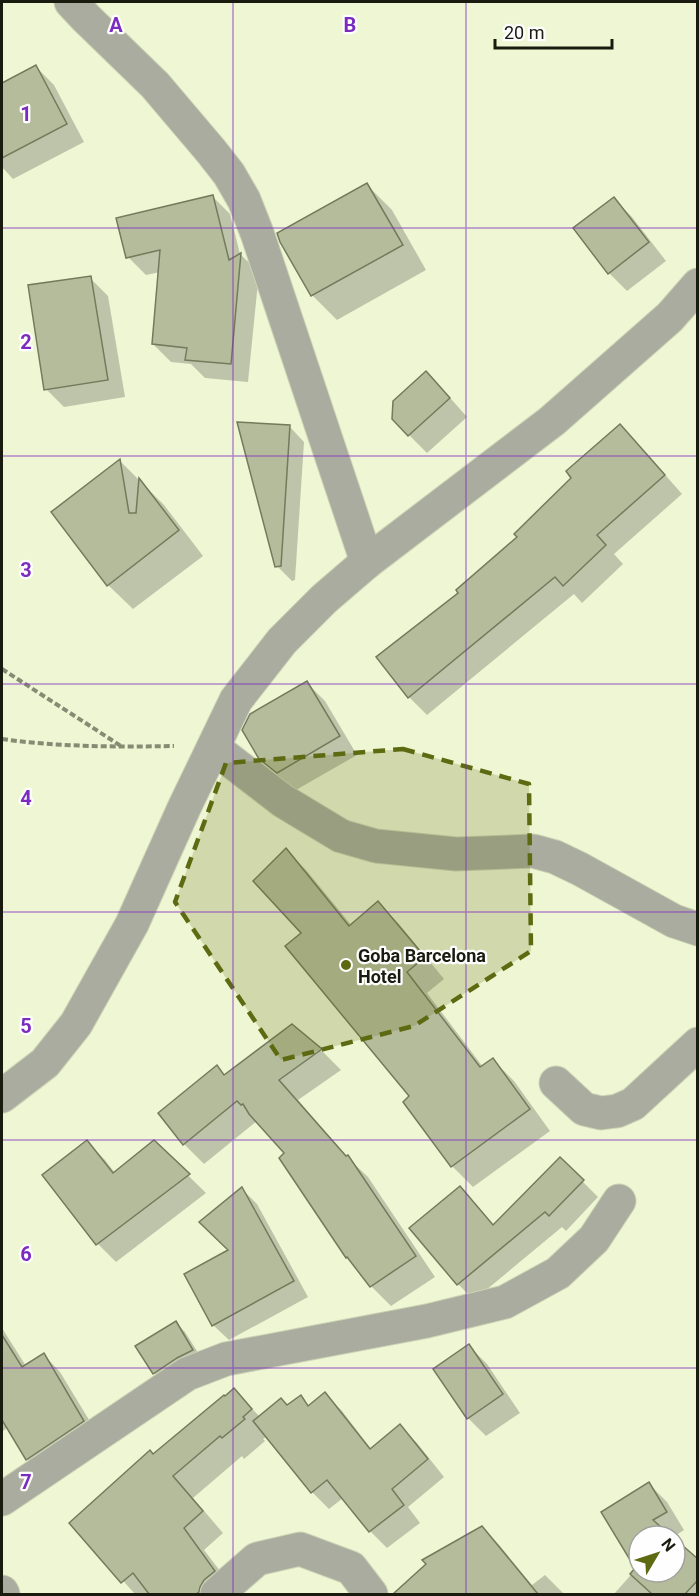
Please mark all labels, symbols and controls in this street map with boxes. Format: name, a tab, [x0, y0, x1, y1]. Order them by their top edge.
scale bar	[495, 12, 612, 50]
text: A	[109, 13, 123, 37]
text: B	[344, 13, 356, 37]
text: 20 m	[504, 22, 544, 43]
text: 1	[20, 102, 32, 126]
text: 2	[20, 330, 32, 354]
text: 3	[20, 558, 32, 582]
text: 4	[20, 786, 32, 810]
place label: Goba Barcelona Hotel	[358, 945, 486, 987]
marker: Goba Barcelona Hotel	[339, 958, 353, 972]
text: 5	[20, 1014, 32, 1038]
text: 6	[20, 1242, 32, 1266]
text: 7	[20, 1470, 32, 1494]
north arrow	[627, 1524, 687, 1584]
text: N	[657, 1535, 679, 1555]

